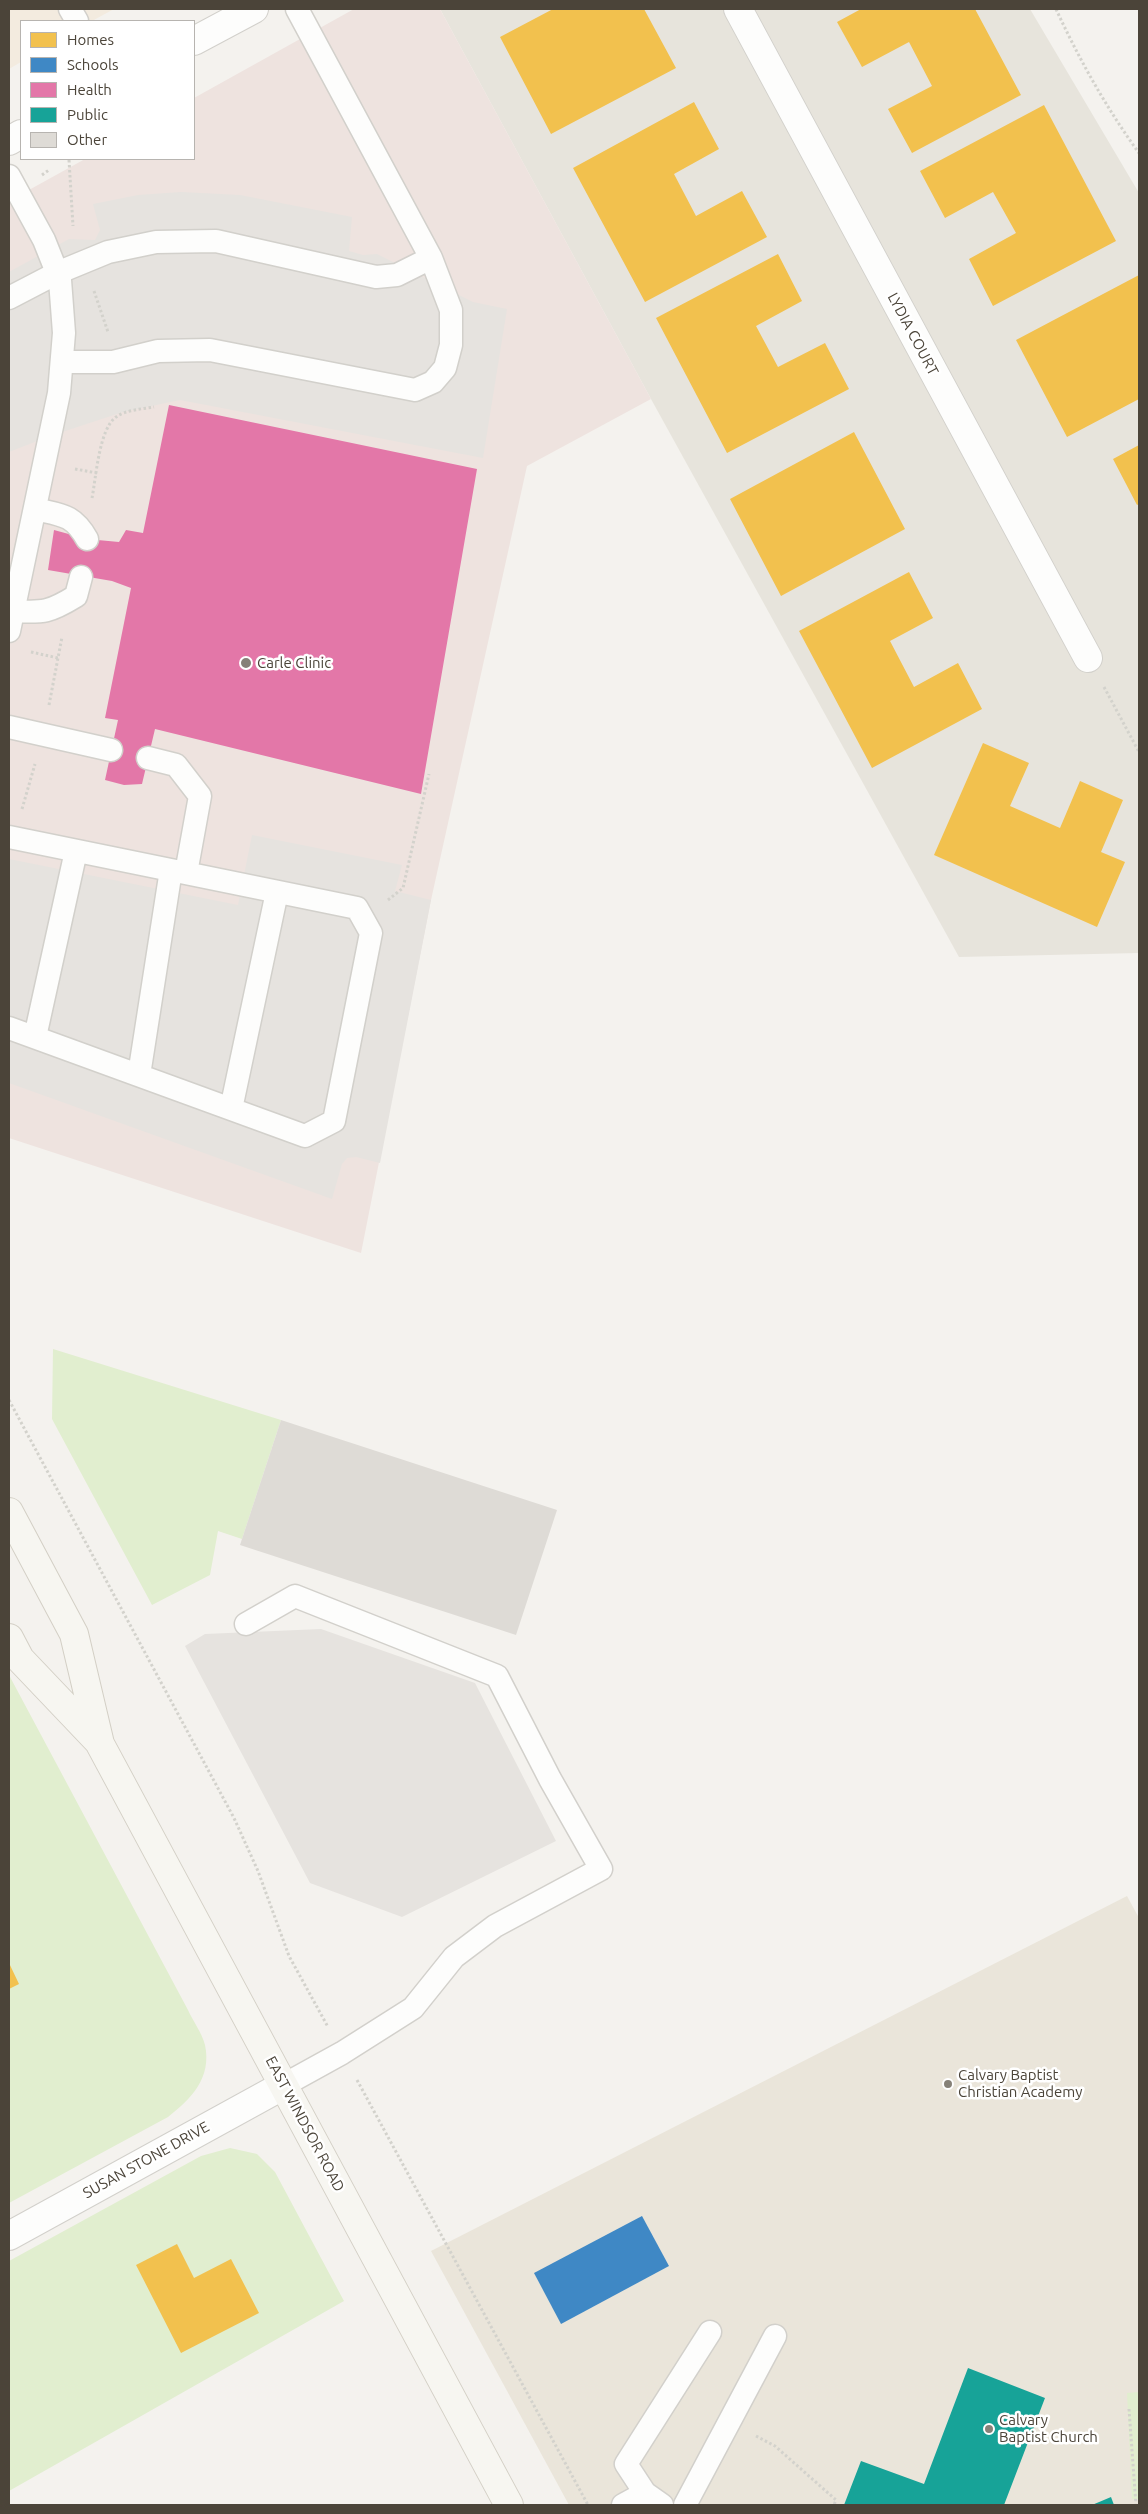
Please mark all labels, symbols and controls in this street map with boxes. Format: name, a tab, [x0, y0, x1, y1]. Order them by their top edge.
legend	[20, 20, 195, 160]
text: Homes	[67, 31, 114, 48]
text: Schools	[67, 56, 118, 73]
text: Health	[67, 81, 112, 98]
text: Public	[67, 106, 108, 123]
text: Other	[67, 131, 107, 148]
street label: LYDIA COURT	[884, 290, 942, 378]
place label: Carle Clinic	[257, 654, 331, 672]
marker: Carle Clinic	[239, 656, 253, 670]
street label: EAST WINDSOR ROAD	[262, 2053, 348, 2195]
place label: Calvary Baptist Christian Academy	[958, 2066, 1082, 2101]
marker: Calvary Baptist Christian Academy	[942, 2078, 954, 2090]
street label: SUSAN STONE DRIVE	[80, 2118, 212, 2202]
place label: Calvary Baptist Church	[999, 2411, 1098, 2446]
marker: Calvary Baptist Church	[983, 2423, 995, 2435]

